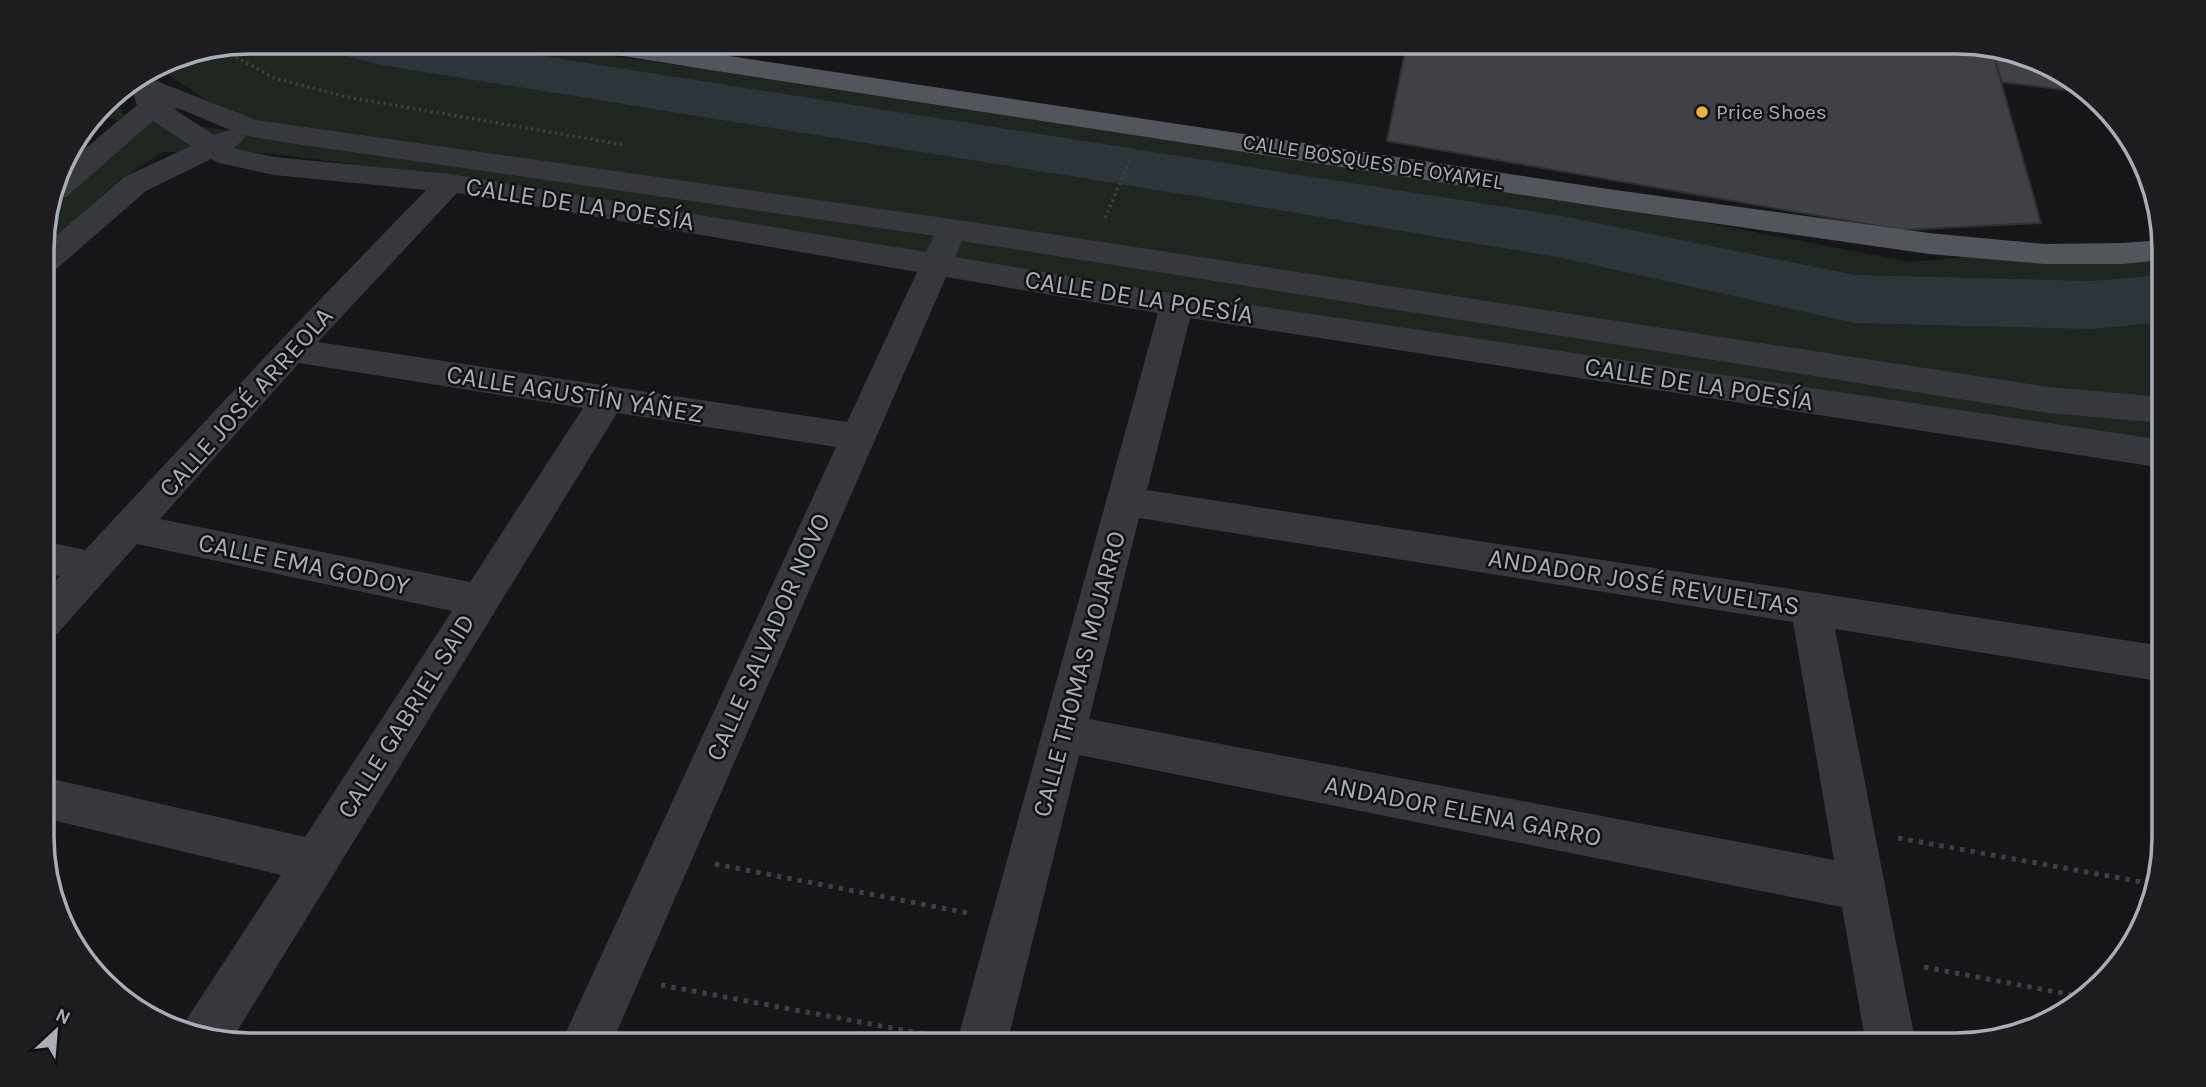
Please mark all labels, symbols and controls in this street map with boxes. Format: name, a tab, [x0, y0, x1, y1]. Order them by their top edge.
place label: Price Shoes	[1716, 100, 1827, 124]
marker: Price Shoes	[1694, 104, 1710, 120]
street label: CALLE BOSQUES DE OYAMEL	[1241, 130, 1505, 194]
street label: CALLE DE LA POESÍA	[464, 170, 697, 237]
street label: CALLE DE LA POESÍA	[1023, 263, 1256, 330]
street label: CALLE JOSÉ ARREOLA	[152, 300, 340, 503]
street label: CALLE DE LA POESÍA	[1583, 350, 1816, 417]
street label: CALLE AGUSTÍN YÁÑEZ	[444, 357, 706, 430]
street label: CALLE SALVADOR NOVO	[699, 508, 837, 766]
street label: CALLE EMA GODOY	[196, 526, 413, 602]
street label: CALLE THOMAS MOJARRO	[1026, 528, 1132, 820]
street label: ANDADOR JOSÉ REVUELTAS	[1486, 541, 1802, 622]
street label: CALLE GABRIEL SAID	[331, 608, 481, 824]
street label: ANDADOR ELENA GARRO	[1322, 769, 1604, 853]
north arrow	[21, 996, 91, 1066]
text: N	[52, 1004, 74, 1029]

